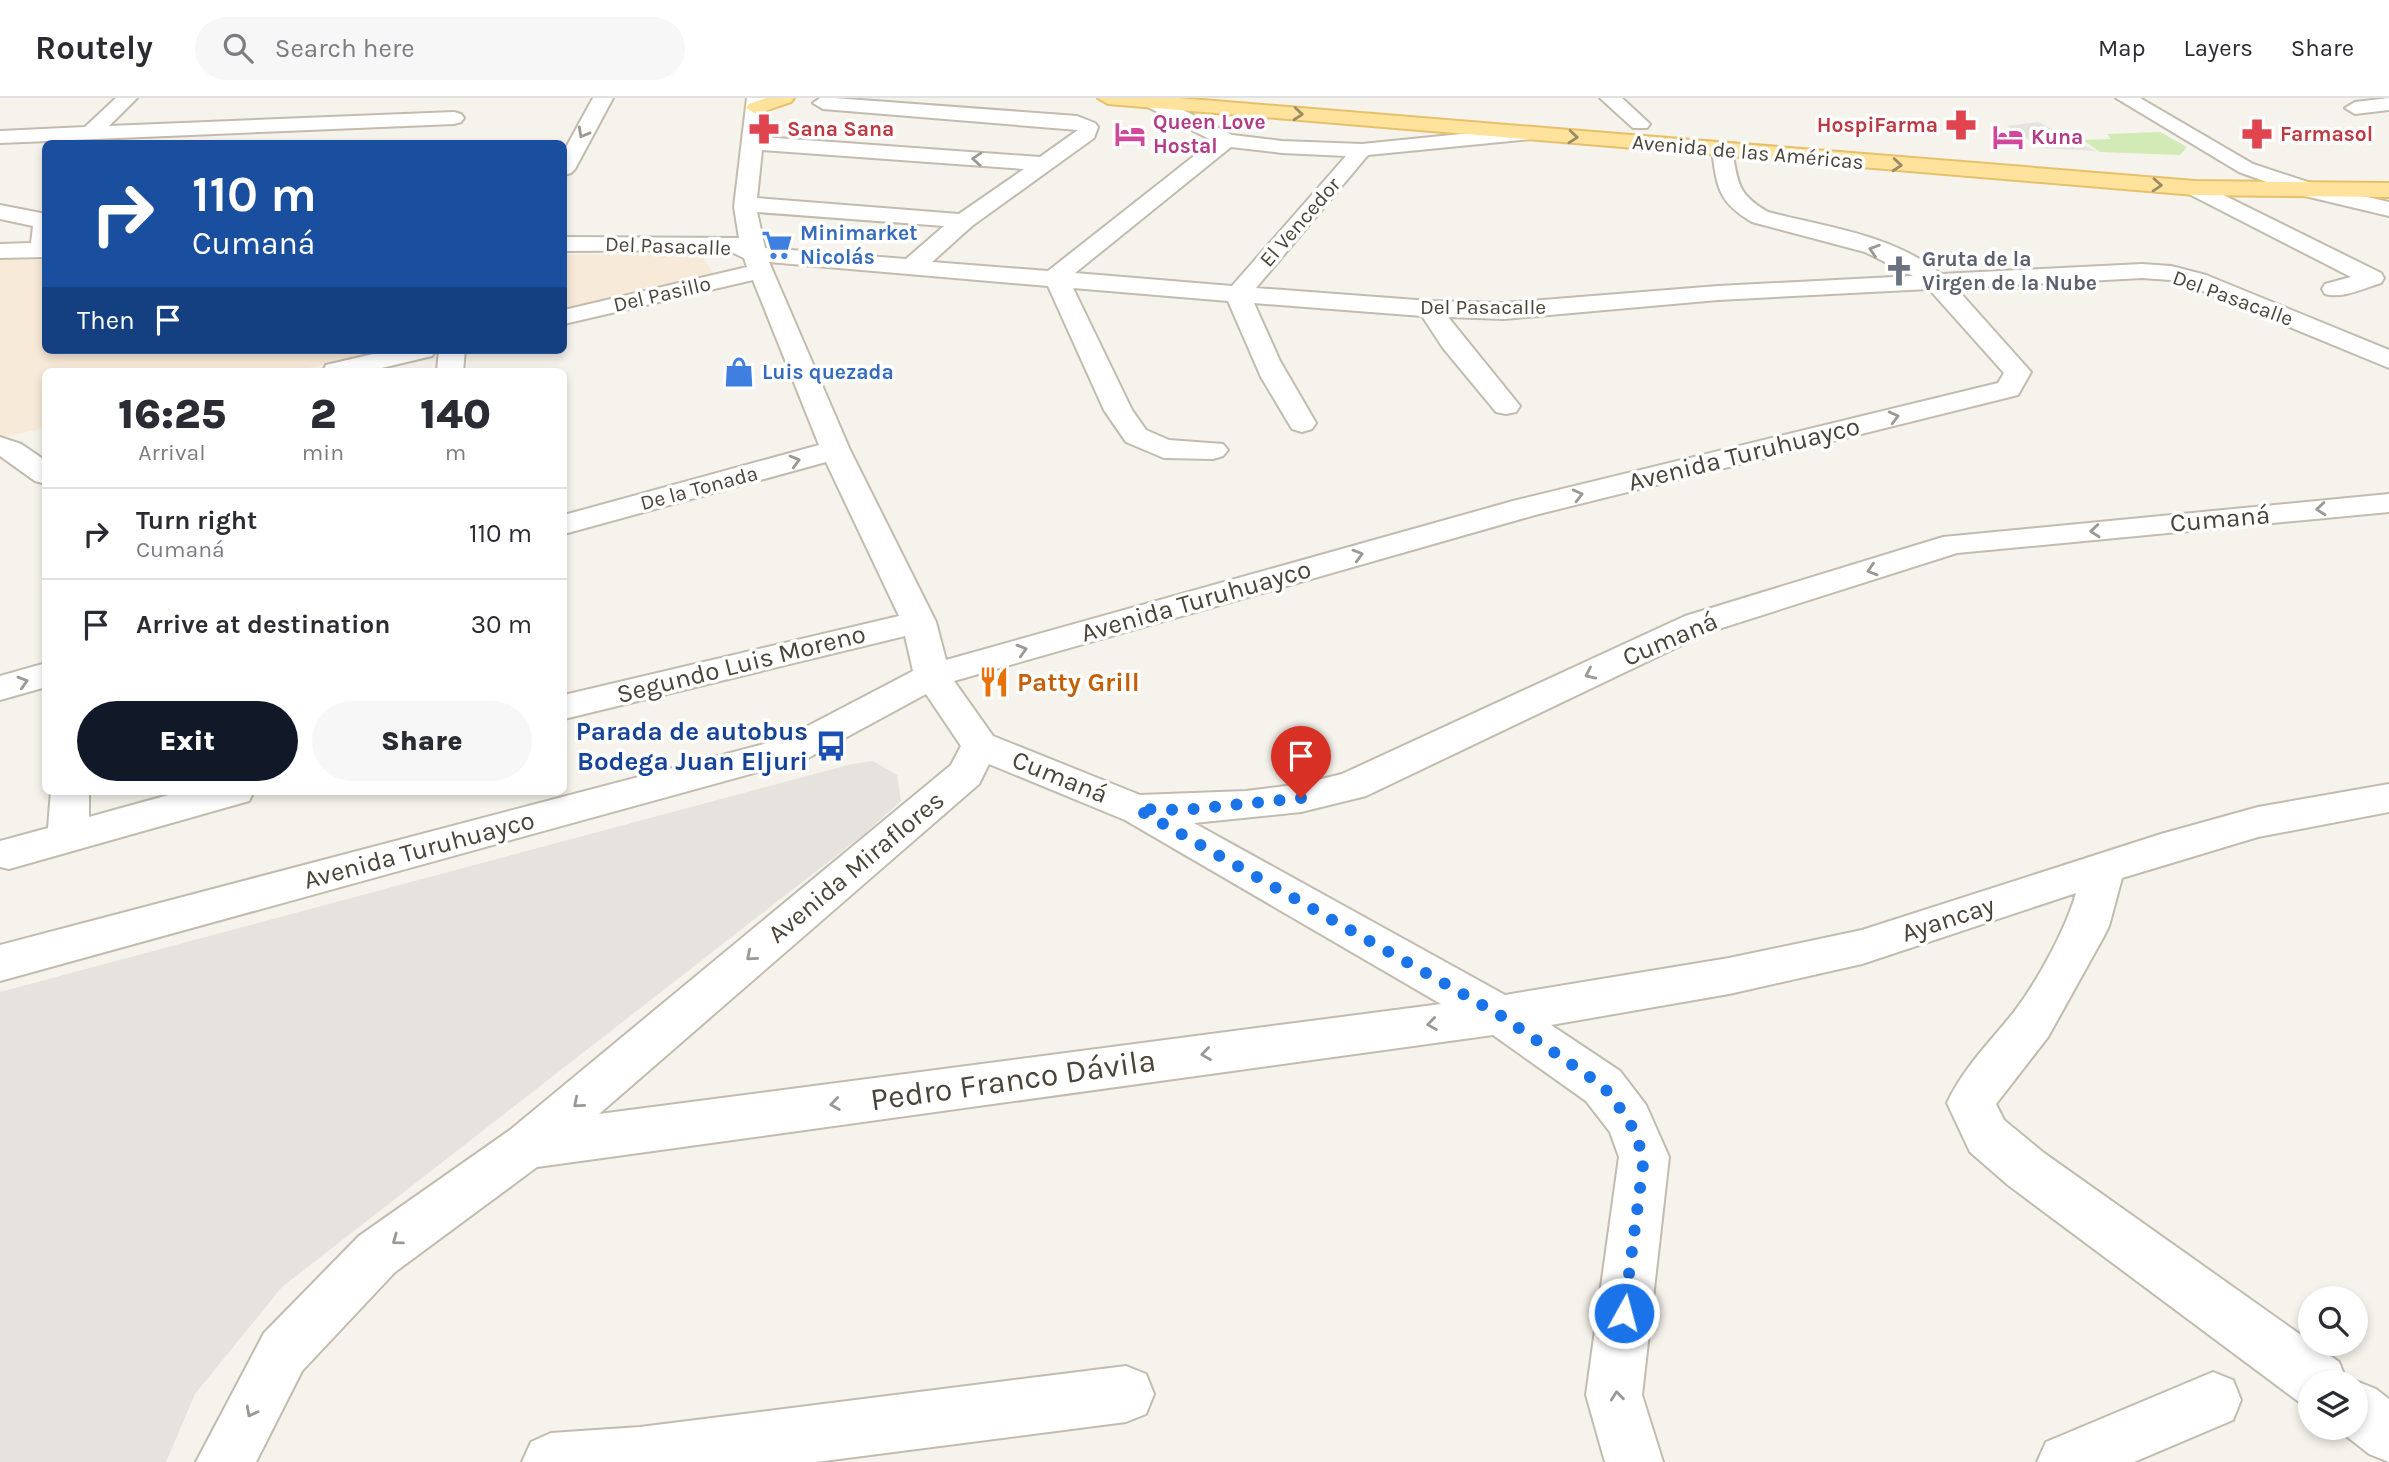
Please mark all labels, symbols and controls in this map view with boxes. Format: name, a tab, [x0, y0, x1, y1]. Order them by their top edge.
search box	[195, 17, 685, 80]
text: Routely	[35, 29, 153, 67]
icon: search	[219, 29, 257, 67]
text: Search here	[275, 33, 415, 64]
text: Map	[2098, 34, 2146, 62]
text: Layers	[2184, 34, 2253, 62]
text: Share	[2291, 34, 2354, 62]
one-way arrow	[1292, 106, 1303, 121]
pharmacy icon: HospiFarma	[1944, 108, 1978, 142]
place label: Queen Love Hostal	[1153, 110, 1266, 158]
pharmacy icon: Sana Sana	[747, 112, 781, 146]
place label: HospiFarma	[1817, 113, 1938, 137]
place label: Sana Sana	[787, 117, 894, 141]
hotel icon: Queen Love Hostal	[1113, 117, 1147, 151]
pharmacy icon: Farmasol	[2240, 117, 2274, 151]
hotel icon: Kuna	[1991, 120, 2025, 154]
place label: Farmasol	[2280, 122, 2373, 146]
place label: Kuna	[2031, 125, 2083, 149]
one-way arrow	[578, 126, 591, 139]
one-way arrow	[1568, 129, 1579, 144]
street label: Avenida de las Américas	[1631, 130, 1865, 174]
one-way arrow	[972, 152, 983, 167]
one-way arrow	[1892, 157, 1903, 172]
text: 110 m	[192, 166, 317, 223]
icon: right	[77, 168, 168, 259]
street label: El Vencedor	[1255, 172, 1346, 272]
one-way arrow	[2152, 178, 2163, 193]
place label: Minimarket Nicolás	[800, 221, 918, 269]
text: Cumaná	[192, 225, 315, 262]
supermarket icon: Minimarket Nicolás	[760, 228, 794, 262]
street label: Del Pasacalle	[605, 232, 731, 260]
one-way arrow	[1869, 243, 1881, 258]
place label: Gruta de la Virgen de la Nube	[1922, 247, 2097, 295]
church icon: Gruta de la Virgen de la Nube	[1882, 254, 1916, 288]
street label: Del Pasacalle	[2170, 265, 2296, 331]
street label: Del Pasillo	[611, 271, 713, 317]
street label: Del Pasacalle	[1420, 295, 1546, 319]
icon: arrive	[149, 301, 187, 339]
text: Then	[77, 305, 135, 336]
shop icon: Luis quezada	[722, 355, 756, 389]
place label: Luis quezada	[762, 360, 894, 385]
text: 16:25	[118, 389, 226, 439]
text: 2	[310, 389, 336, 439]
text: 140	[420, 389, 491, 439]
street label: Avenida Turuhuayco	[1625, 410, 1863, 498]
one-way arrow	[1888, 411, 1900, 425]
text: Arrival	[138, 439, 206, 466]
text: min	[302, 439, 344, 466]
text: m	[445, 439, 466, 466]
one-way arrow	[788, 455, 800, 469]
street label: De la Tonada	[638, 461, 760, 515]
one-way arrow	[1572, 489, 1584, 503]
street label: Cumaná	[2169, 499, 2271, 539]
one-way arrow	[2315, 501, 2326, 516]
text: Turn right	[136, 505, 257, 536]
icon: right	[77, 515, 115, 553]
text: 110 m	[469, 518, 532, 549]
one-way arrow	[2089, 523, 2100, 538]
text: Cumaná	[136, 536, 225, 563]
one-way arrow	[1352, 549, 1364, 563]
street label: Avenida Turuhuayco	[1077, 553, 1315, 649]
one-way arrow	[1866, 562, 1878, 576]
street label: Cumaná	[1618, 605, 1722, 673]
icon: arrive	[77, 606, 115, 644]
text: Arrive at destination	[136, 609, 390, 640]
text: 30 m	[471, 609, 532, 640]
street label: Segundo Luis Moreno	[613, 618, 869, 710]
one-way arrow	[1015, 644, 1027, 659]
restaurant icon: Patty Grill	[977, 665, 1011, 699]
one-way arrow	[1585, 666, 1597, 680]
place label: Patty Grill	[1017, 667, 1140, 698]
one-way arrow	[17, 675, 29, 690]
button: Exit	[77, 701, 298, 781]
button: Share	[312, 701, 532, 781]
place label: Parada de autobus Bodega Juan Eljuri	[576, 716, 808, 777]
pin	[1271, 726, 1331, 798]
bus stop icon: Parada de autobus Bodega Juan Eljuri	[814, 729, 848, 763]
icon: arrive	[1282, 737, 1320, 775]
street label: Cumaná	[1008, 744, 1112, 810]
street label: Avenida Miraflores	[762, 784, 950, 950]
street label: Avenida Turuhuayco	[300, 804, 538, 896]
street label: Ayancay	[1897, 889, 1999, 949]
one-way arrow	[747, 948, 760, 960]
one-way arrow	[1426, 1016, 1438, 1031]
street label: Pedro Franco Dávila	[868, 1042, 1158, 1118]
one-way arrow	[1201, 1046, 1212, 1061]
one-way arrow	[573, 1095, 586, 1107]
one-way arrow	[829, 1096, 841, 1111]
one-way arrow	[392, 1232, 404, 1244]
position arrow	[1587, 1276, 1661, 1350]
map controls	[2298, 1286, 2368, 1440]
button: search	[2298, 1286, 2368, 1356]
button: layers	[2298, 1370, 2368, 1440]
one-way arrow	[1609, 1391, 1624, 1402]
one-way arrow	[246, 1405, 260, 1417]

